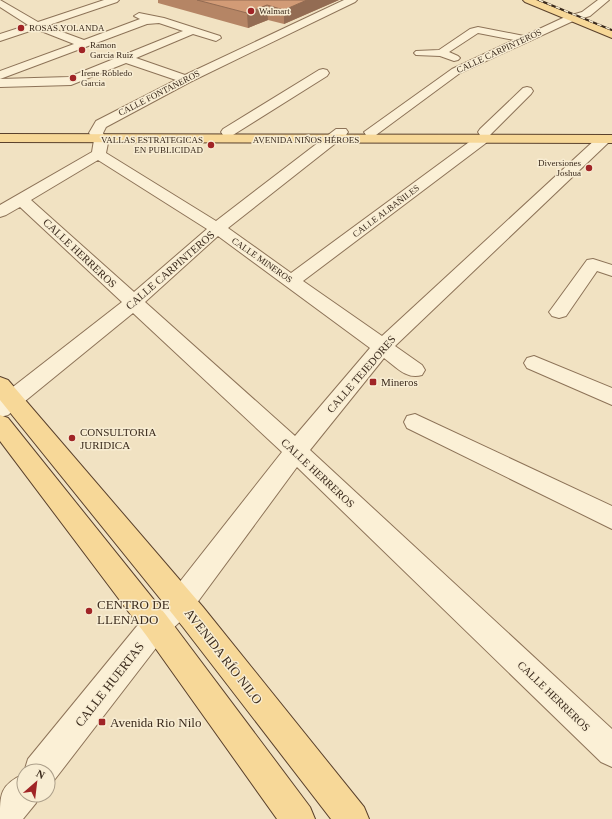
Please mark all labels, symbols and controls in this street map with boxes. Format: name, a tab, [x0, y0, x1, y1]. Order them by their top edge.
marker: Walmart	[246, 6, 256, 16]
place label: Walmart	[259, 6, 290, 16]
marker: ROSAS YOLANDA	[16, 23, 26, 33]
place label: ROSAS YOLANDA	[29, 23, 105, 33]
street label: CALLE CARPINTEROS	[455, 27, 543, 75]
place label: Ramon Garcia Ruiz	[90, 40, 133, 60]
marker: Ramon Garcia Ruiz	[77, 45, 87, 55]
place label: Irene Robledo Garcia	[81, 68, 133, 88]
street label: CALLE FONTANEROS	[117, 68, 201, 118]
marker: Irene Robledo Garcia	[68, 73, 78, 83]
place label: VALLAS ESTRATEGICAS EN PUBLICIDAD	[101, 135, 203, 155]
street label: AVENIDA NIÑOS HÉROES	[253, 135, 359, 145]
marker: VALLAS ESTRATEGICAS EN PUBLICIDAD	[206, 140, 216, 150]
place label: Diversiones Joshua	[538, 158, 581, 178]
marker: Diversiones Joshua	[584, 163, 594, 173]
street label: CALLE ALBAÑILES	[351, 183, 421, 239]
street label: CALLE HERREROS	[41, 216, 119, 290]
street label: CALLE CARPINTEROS	[123, 228, 217, 312]
street label: CALLE MINEROS	[230, 235, 294, 285]
street label: CALLE TEJEDORES	[324, 333, 398, 415]
place label: Mineros	[381, 376, 418, 388]
marker: Mineros	[368, 377, 378, 387]
place label: CONSULTORIA JURIDICA	[80, 426, 156, 451]
marker: CONSULTORIA JURIDICA	[67, 433, 77, 443]
street label: CALLE HERREROS	[279, 436, 357, 510]
place label: CENTRO DE LLENADO	[97, 597, 170, 627]
marker: CENTRO DE LLENADO	[84, 606, 94, 616]
street label: AVENIDA RÍO NILO	[182, 606, 265, 707]
street label: CALLE HUERTAS	[72, 639, 147, 730]
street label: CALLE HERREROS	[515, 658, 593, 734]
place label: Avenida Rio Nilo	[110, 715, 201, 730]
marker: Avenida Rio Nilo	[97, 717, 107, 727]
north arrow	[16, 763, 56, 803]
text: N	[34, 767, 47, 781]

